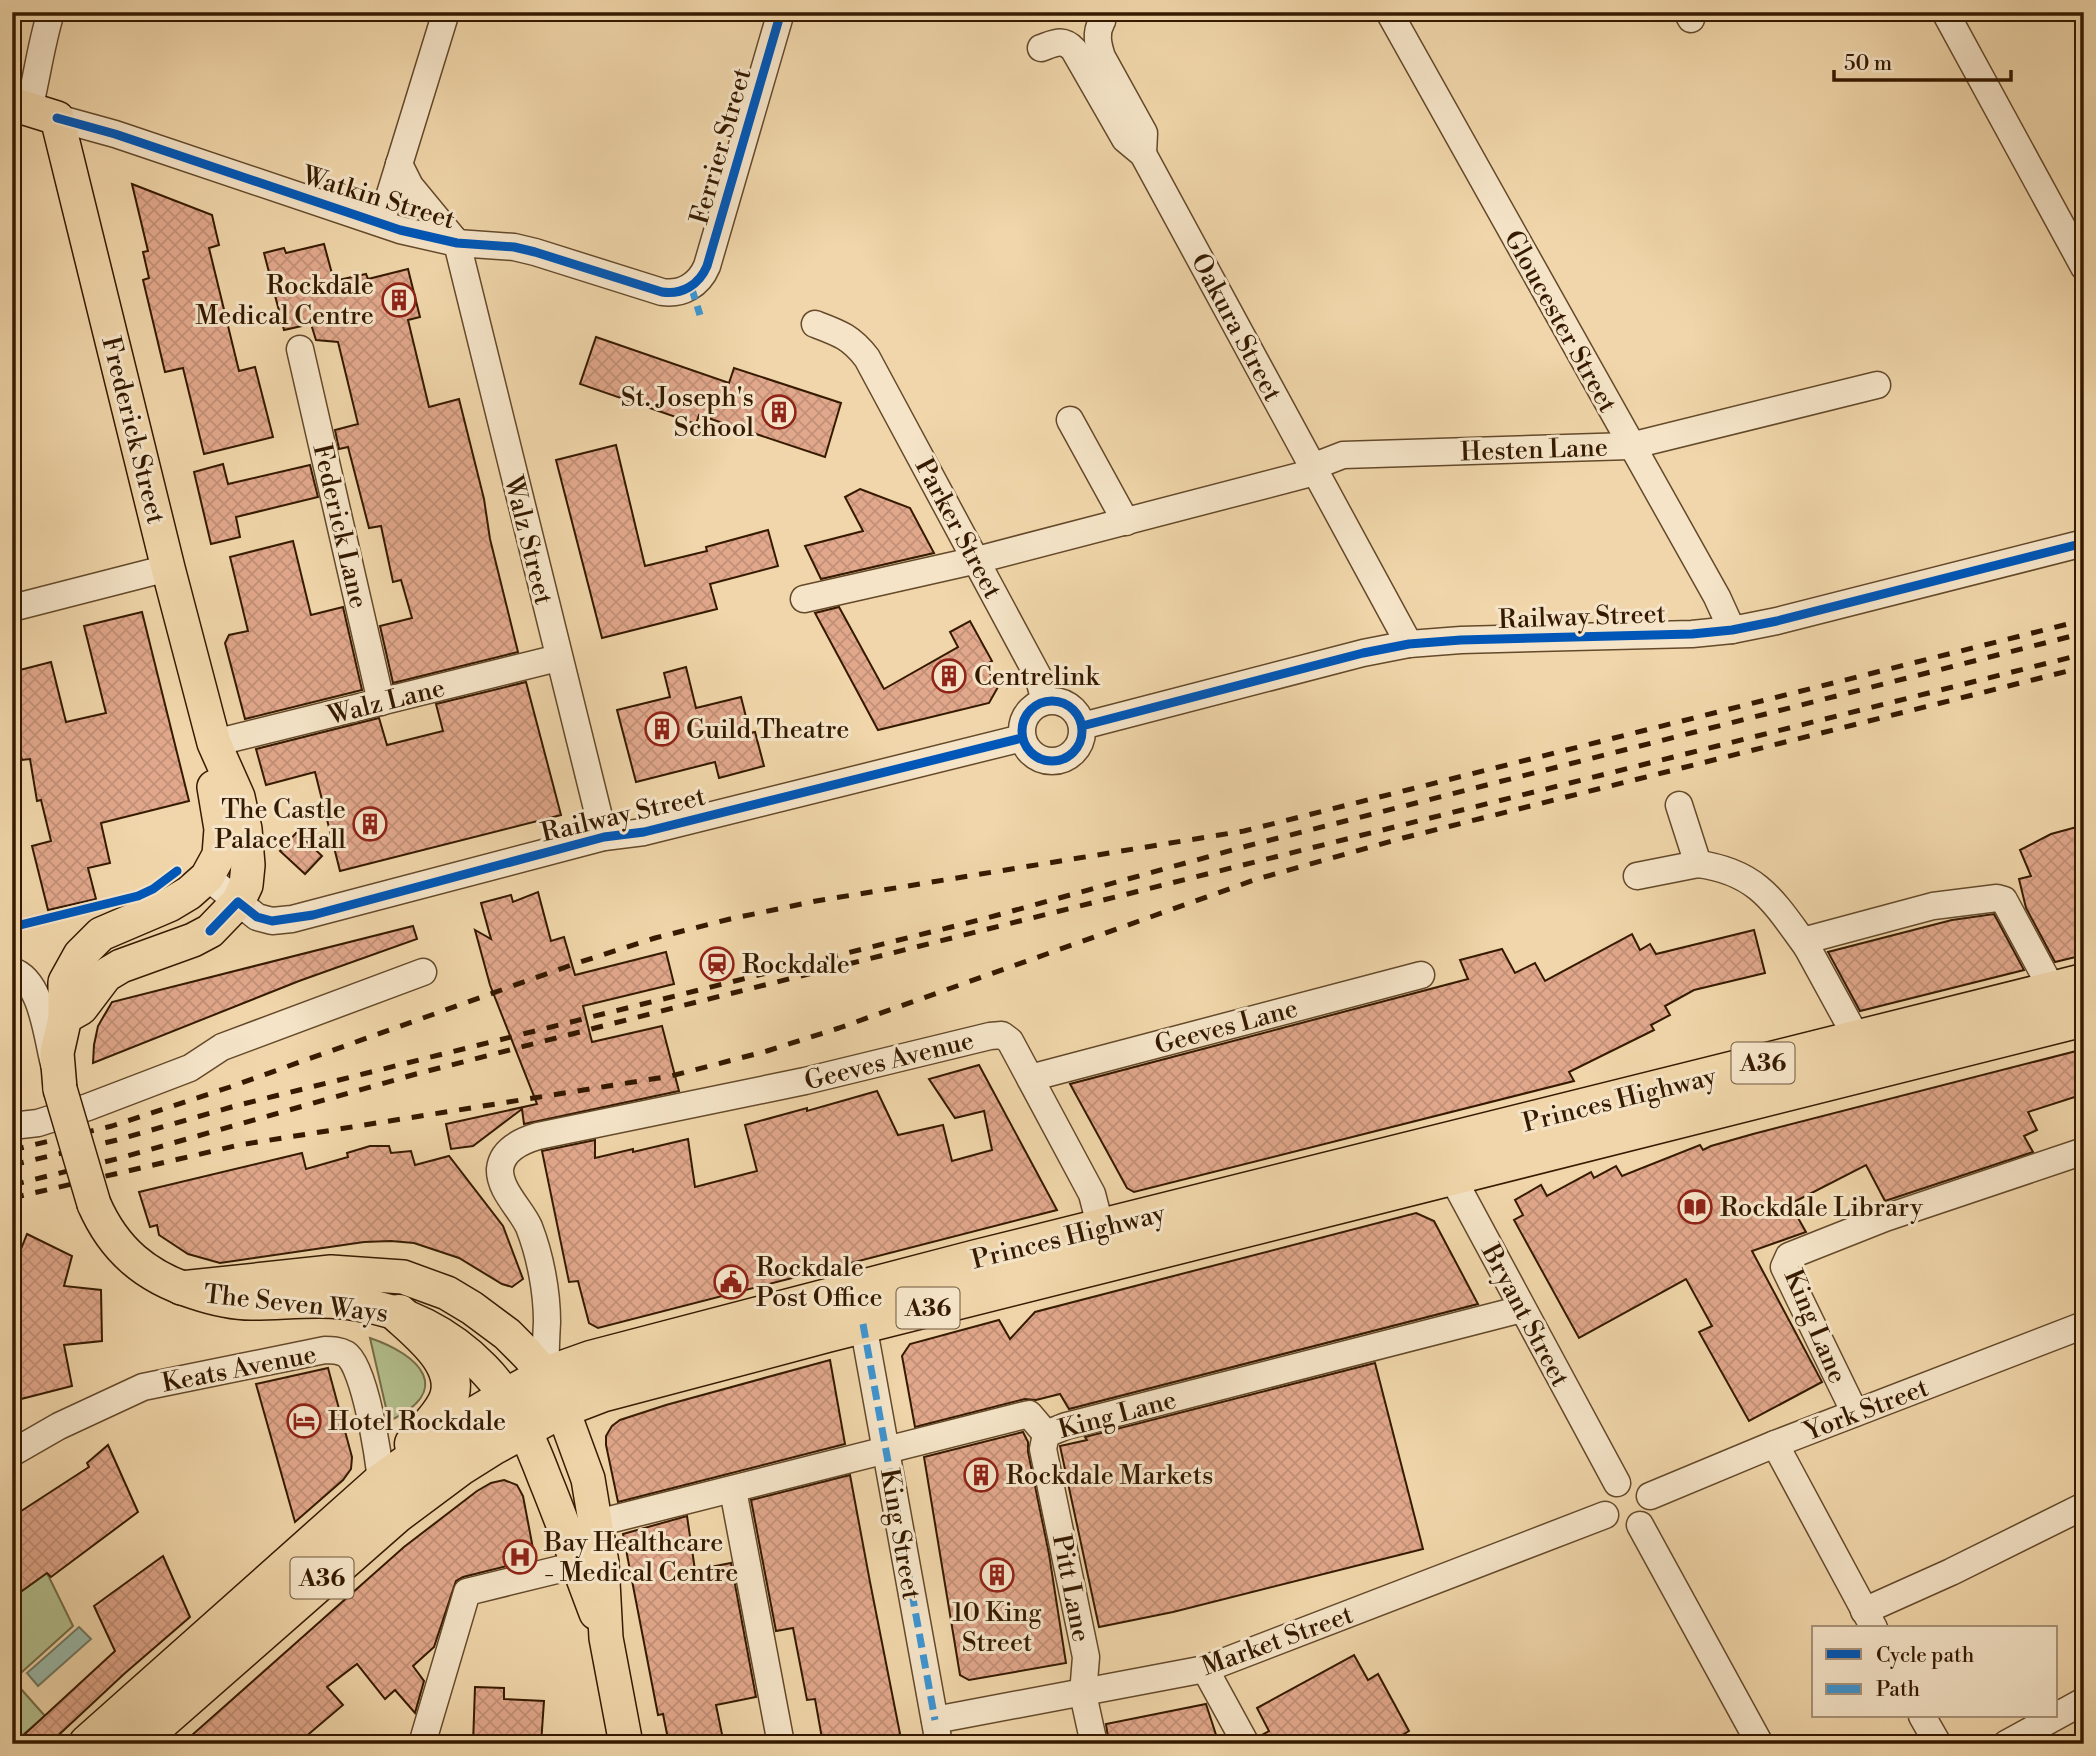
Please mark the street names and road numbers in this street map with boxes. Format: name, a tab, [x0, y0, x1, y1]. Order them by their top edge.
street label: Ferrier Street	[683, 65, 759, 228]
street label: Watkin Street	[298, 159, 459, 236]
street label: Gloucester Street	[1497, 225, 1623, 418]
street label: Oakura Street	[1184, 248, 1288, 407]
street label: Frederick Street	[94, 333, 172, 527]
street label: Hesten Lane	[1460, 431, 1608, 469]
street label: Federick Lane	[306, 441, 374, 612]
street label: Parker Street	[908, 453, 1008, 604]
street label: Walz Street	[496, 472, 559, 608]
street label: Railway Street	[1498, 598, 1666, 636]
street label: Walz Lane	[323, 672, 448, 732]
street label: Railway Street	[538, 781, 708, 849]
street label: Geeves Lane	[1151, 993, 1301, 1061]
street label: Geeves Avenue	[801, 1024, 977, 1097]
road number: A36	[1732, 1042, 1795, 1084]
street label: Princes Highway	[1519, 1060, 1720, 1140]
street label: Princes Highway	[968, 1197, 1169, 1277]
street label: Bryant Street	[1474, 1238, 1576, 1392]
street label: King Lane	[1777, 1265, 1853, 1388]
street label: The Seven Ways	[202, 1278, 390, 1330]
road number: A36	[897, 1288, 960, 1328]
street label: Keats Avenue	[159, 1338, 319, 1400]
street label: York Street	[1798, 1372, 1933, 1449]
street label: King Lane	[1055, 1384, 1180, 1446]
street label: King Street	[873, 1466, 927, 1602]
street label: Pitt Lane	[1045, 1532, 1097, 1645]
road number: A36	[290, 1558, 354, 1598]
street label: Market Street	[1197, 1599, 1357, 1683]

